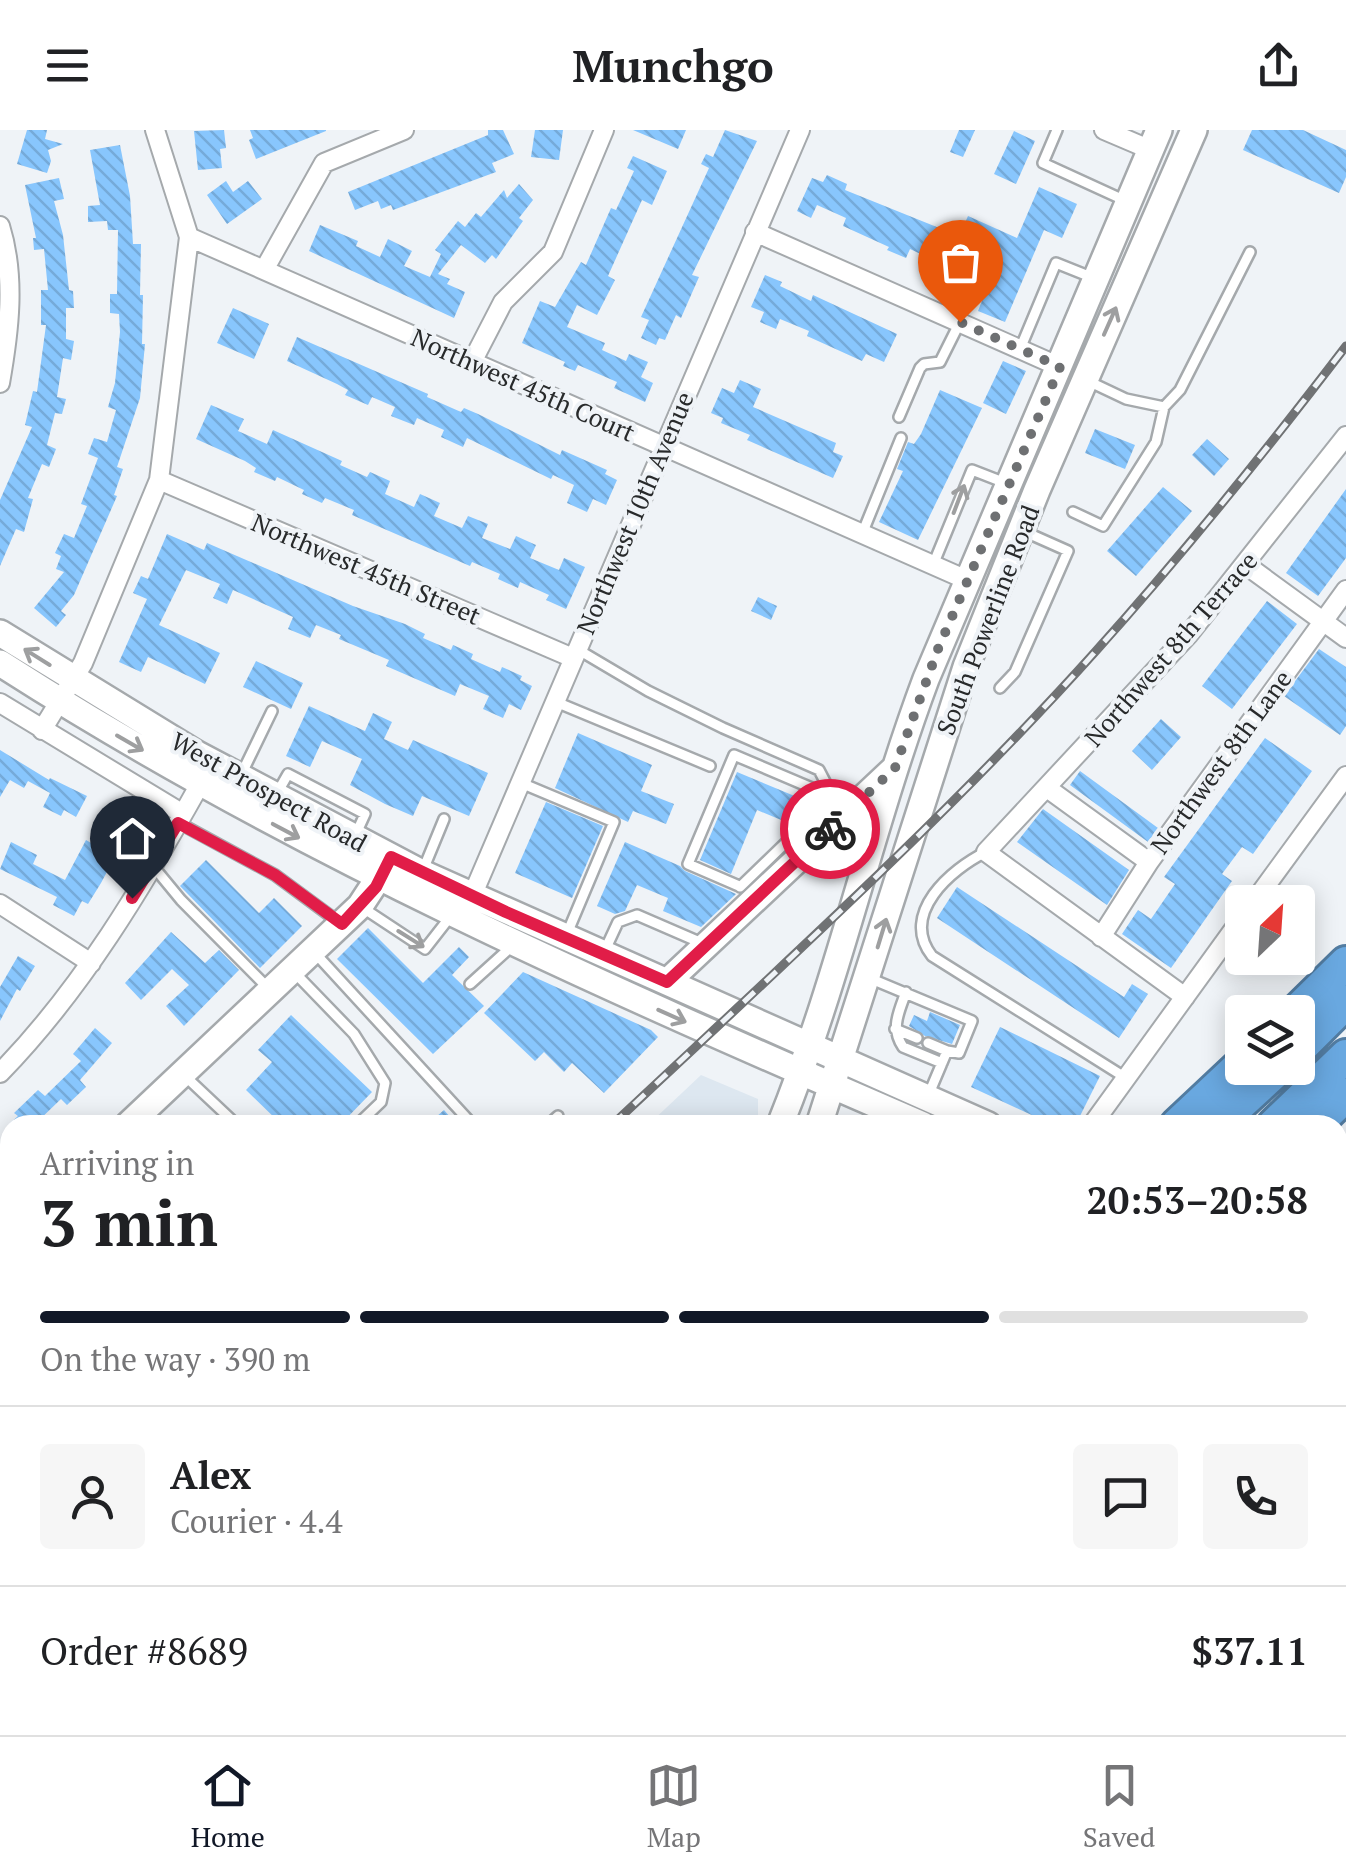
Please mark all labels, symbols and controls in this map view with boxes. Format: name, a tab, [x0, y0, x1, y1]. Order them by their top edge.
text: Munchgo	[572, 35, 774, 95]
icon: menu	[40, 38, 95, 93]
icon: share	[1251, 38, 1306, 93]
pin	[918, 220, 1003, 323]
icon: bag	[933, 235, 988, 290]
one-way arrow	[1102, 306, 1120, 337]
street label: Northwest 45th Court	[406, 320, 640, 449]
street label: Northwest 10th Avenue	[568, 387, 701, 639]
one-way arrow	[952, 484, 970, 514]
street label: South Powerline Road	[928, 500, 1047, 739]
street label: Northwest 45th Street	[247, 505, 486, 632]
street label: Northwest 8th Terrace	[1077, 544, 1264, 753]
one-way arrow	[23, 647, 51, 667]
street label: Northwest 8th Lane	[1143, 663, 1298, 860]
street label: West Prospect Road	[165, 724, 373, 859]
one-way arrow	[115, 733, 144, 753]
courier	[780, 779, 880, 879]
pin	[90, 796, 175, 899]
icon: bike	[803, 802, 858, 857]
icon: home	[105, 811, 160, 866]
one-way arrow	[271, 821, 300, 841]
north arrow	[1225, 885, 1315, 975]
map controls	[1225, 885, 1315, 1085]
one-way arrow	[874, 918, 892, 950]
one-way arrow	[396, 929, 424, 949]
button: layers	[1225, 995, 1315, 1085]
one-way arrow	[656, 1008, 687, 1026]
text: Arriving in	[40, 1142, 194, 1184]
text: 20:53–20:58	[1086, 1175, 1308, 1225]
text: 3 min	[40, 1178, 218, 1265]
text: On the way · 390 m	[40, 1338, 310, 1380]
button: person	[40, 1444, 145, 1549]
button: chat	[1073, 1444, 1178, 1549]
button: phone	[1203, 1444, 1308, 1549]
text: Alex	[170, 1450, 251, 1500]
text: Courier · 4.4	[170, 1500, 342, 1542]
text: Order #8689	[40, 1626, 248, 1676]
text: $37.11	[1191, 1626, 1308, 1676]
tab: Home	[191, 1758, 265, 1855]
tab: Map	[646, 1758, 701, 1855]
tab: Saved	[1083, 1758, 1155, 1855]

